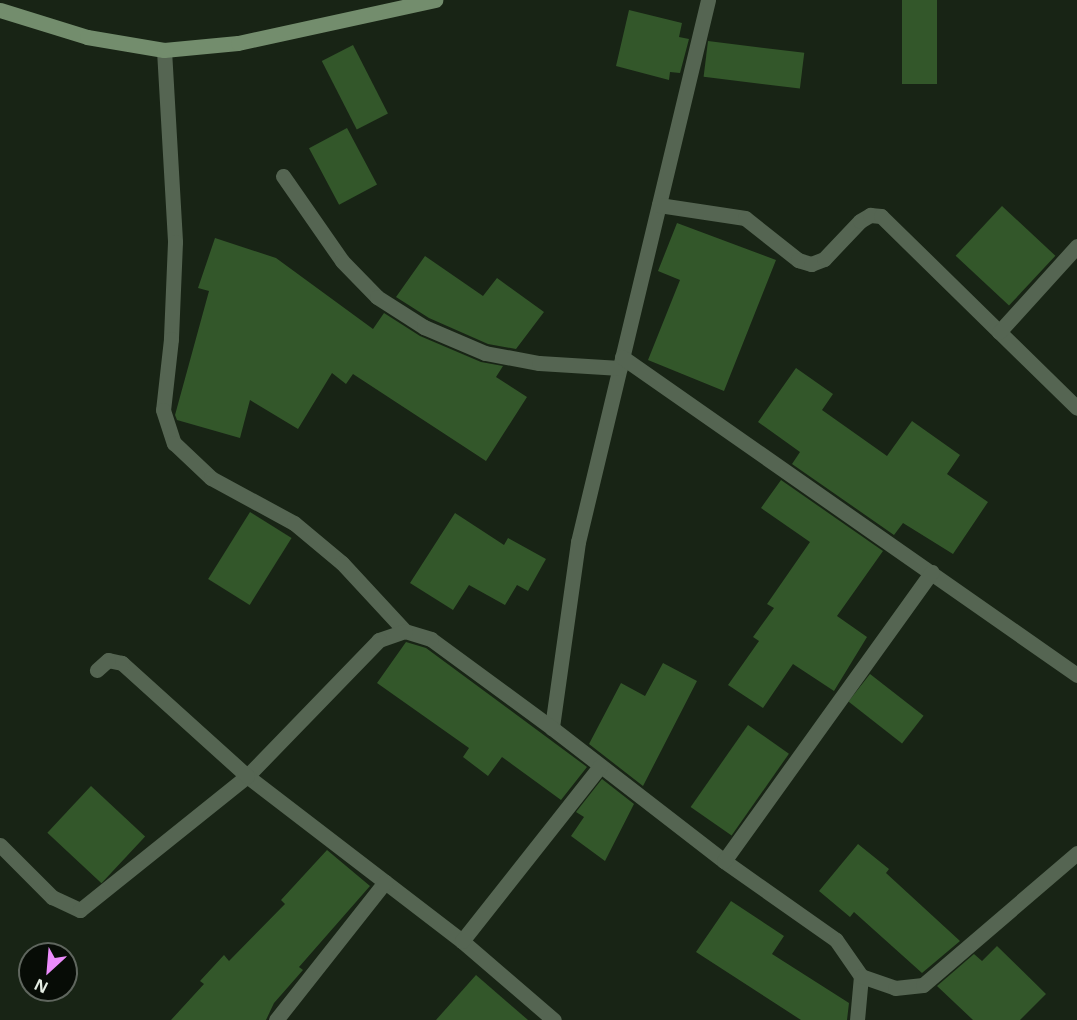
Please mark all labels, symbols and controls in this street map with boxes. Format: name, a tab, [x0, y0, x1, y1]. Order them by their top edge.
north arrow	[18, 942, 78, 1002]
text: N	[30, 974, 52, 999]

